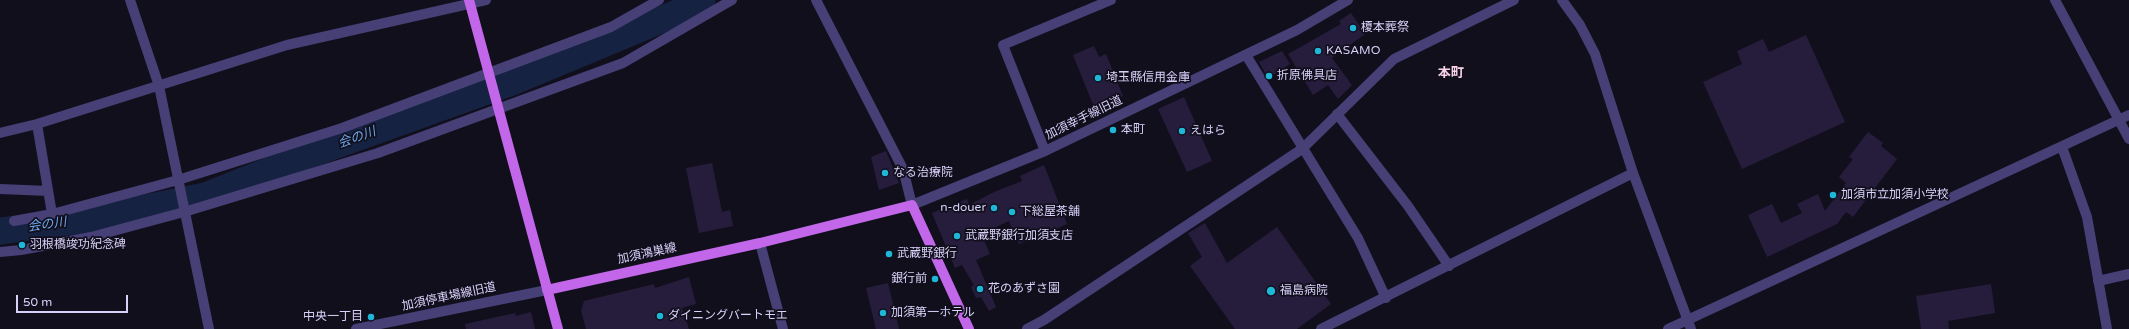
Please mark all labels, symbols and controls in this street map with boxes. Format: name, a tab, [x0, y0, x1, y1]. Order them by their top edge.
place label: 榎本葬祭	[1361, 21, 1409, 35]
marker: 榎本葬祭	[1348, 23, 1358, 33]
place label: KASAMO	[1326, 44, 1380, 58]
marker: KASAMO	[1313, 46, 1323, 56]
district label: 本町	[1438, 66, 1464, 82]
place label: 折原佛具店	[1277, 69, 1337, 83]
place label: 埼玉縣信用金庫	[1106, 71, 1190, 85]
marker: 折原佛具店	[1264, 71, 1274, 81]
marker: 埼玉縣信用金庫	[1093, 73, 1103, 83]
street label: 加須幸手線旧道	[1043, 93, 1125, 143]
place label: 本町	[1121, 123, 1145, 137]
water label: 会の川	[336, 124, 378, 152]
place label: えはら	[1190, 124, 1226, 138]
marker: 本町	[1108, 125, 1118, 135]
marker: えはら	[1177, 126, 1187, 136]
place label: なる治療院	[893, 166, 953, 180]
marker: なる治療院	[880, 168, 890, 178]
place label: 加須市立加須小学校	[1841, 188, 1949, 202]
marker: 加須市立加須小学校	[1828, 190, 1838, 200]
place label: n-douer	[940, 201, 986, 215]
marker: n-douer	[989, 203, 999, 213]
place label: 下総屋茶舗	[1020, 205, 1080, 219]
marker: 下総屋茶舗	[1007, 207, 1017, 217]
water label: 会の川	[27, 215, 67, 235]
place label: 武蔵野銀行加須支店	[965, 229, 1073, 243]
marker: 武蔵野銀行加須支店	[952, 231, 962, 241]
place label: 羽根橋竣功紀念碑	[30, 238, 126, 252]
marker: 羽根橋竣功紀念碑	[17, 240, 27, 250]
street label: 加須鴻巣線	[616, 241, 678, 267]
place label: 武蔵野銀行	[897, 247, 957, 261]
marker: 武蔵野銀行	[884, 249, 894, 259]
place label: 銀行前	[891, 272, 927, 286]
marker: 銀行前	[930, 274, 940, 284]
street label: 加須停車場線旧道	[401, 280, 497, 314]
place label: 花のあずさ園	[988, 282, 1060, 296]
marker: 花のあずさ園	[975, 284, 985, 294]
place label: 福島病院	[1280, 284, 1328, 298]
marker: 福島病院	[1265, 285, 1277, 297]
scale bar	[18, 287, 130, 313]
text: 50 m	[23, 295, 52, 309]
place label: 加須第一ホテル	[891, 306, 975, 320]
marker: 加須第一ホテル	[878, 308, 888, 318]
place label: ダイニングバートモエ	[668, 309, 788, 323]
place label: 中央一丁目	[303, 310, 363, 324]
marker: ダイニングバートモエ	[655, 311, 665, 321]
marker: 中央一丁目	[366, 312, 376, 322]

